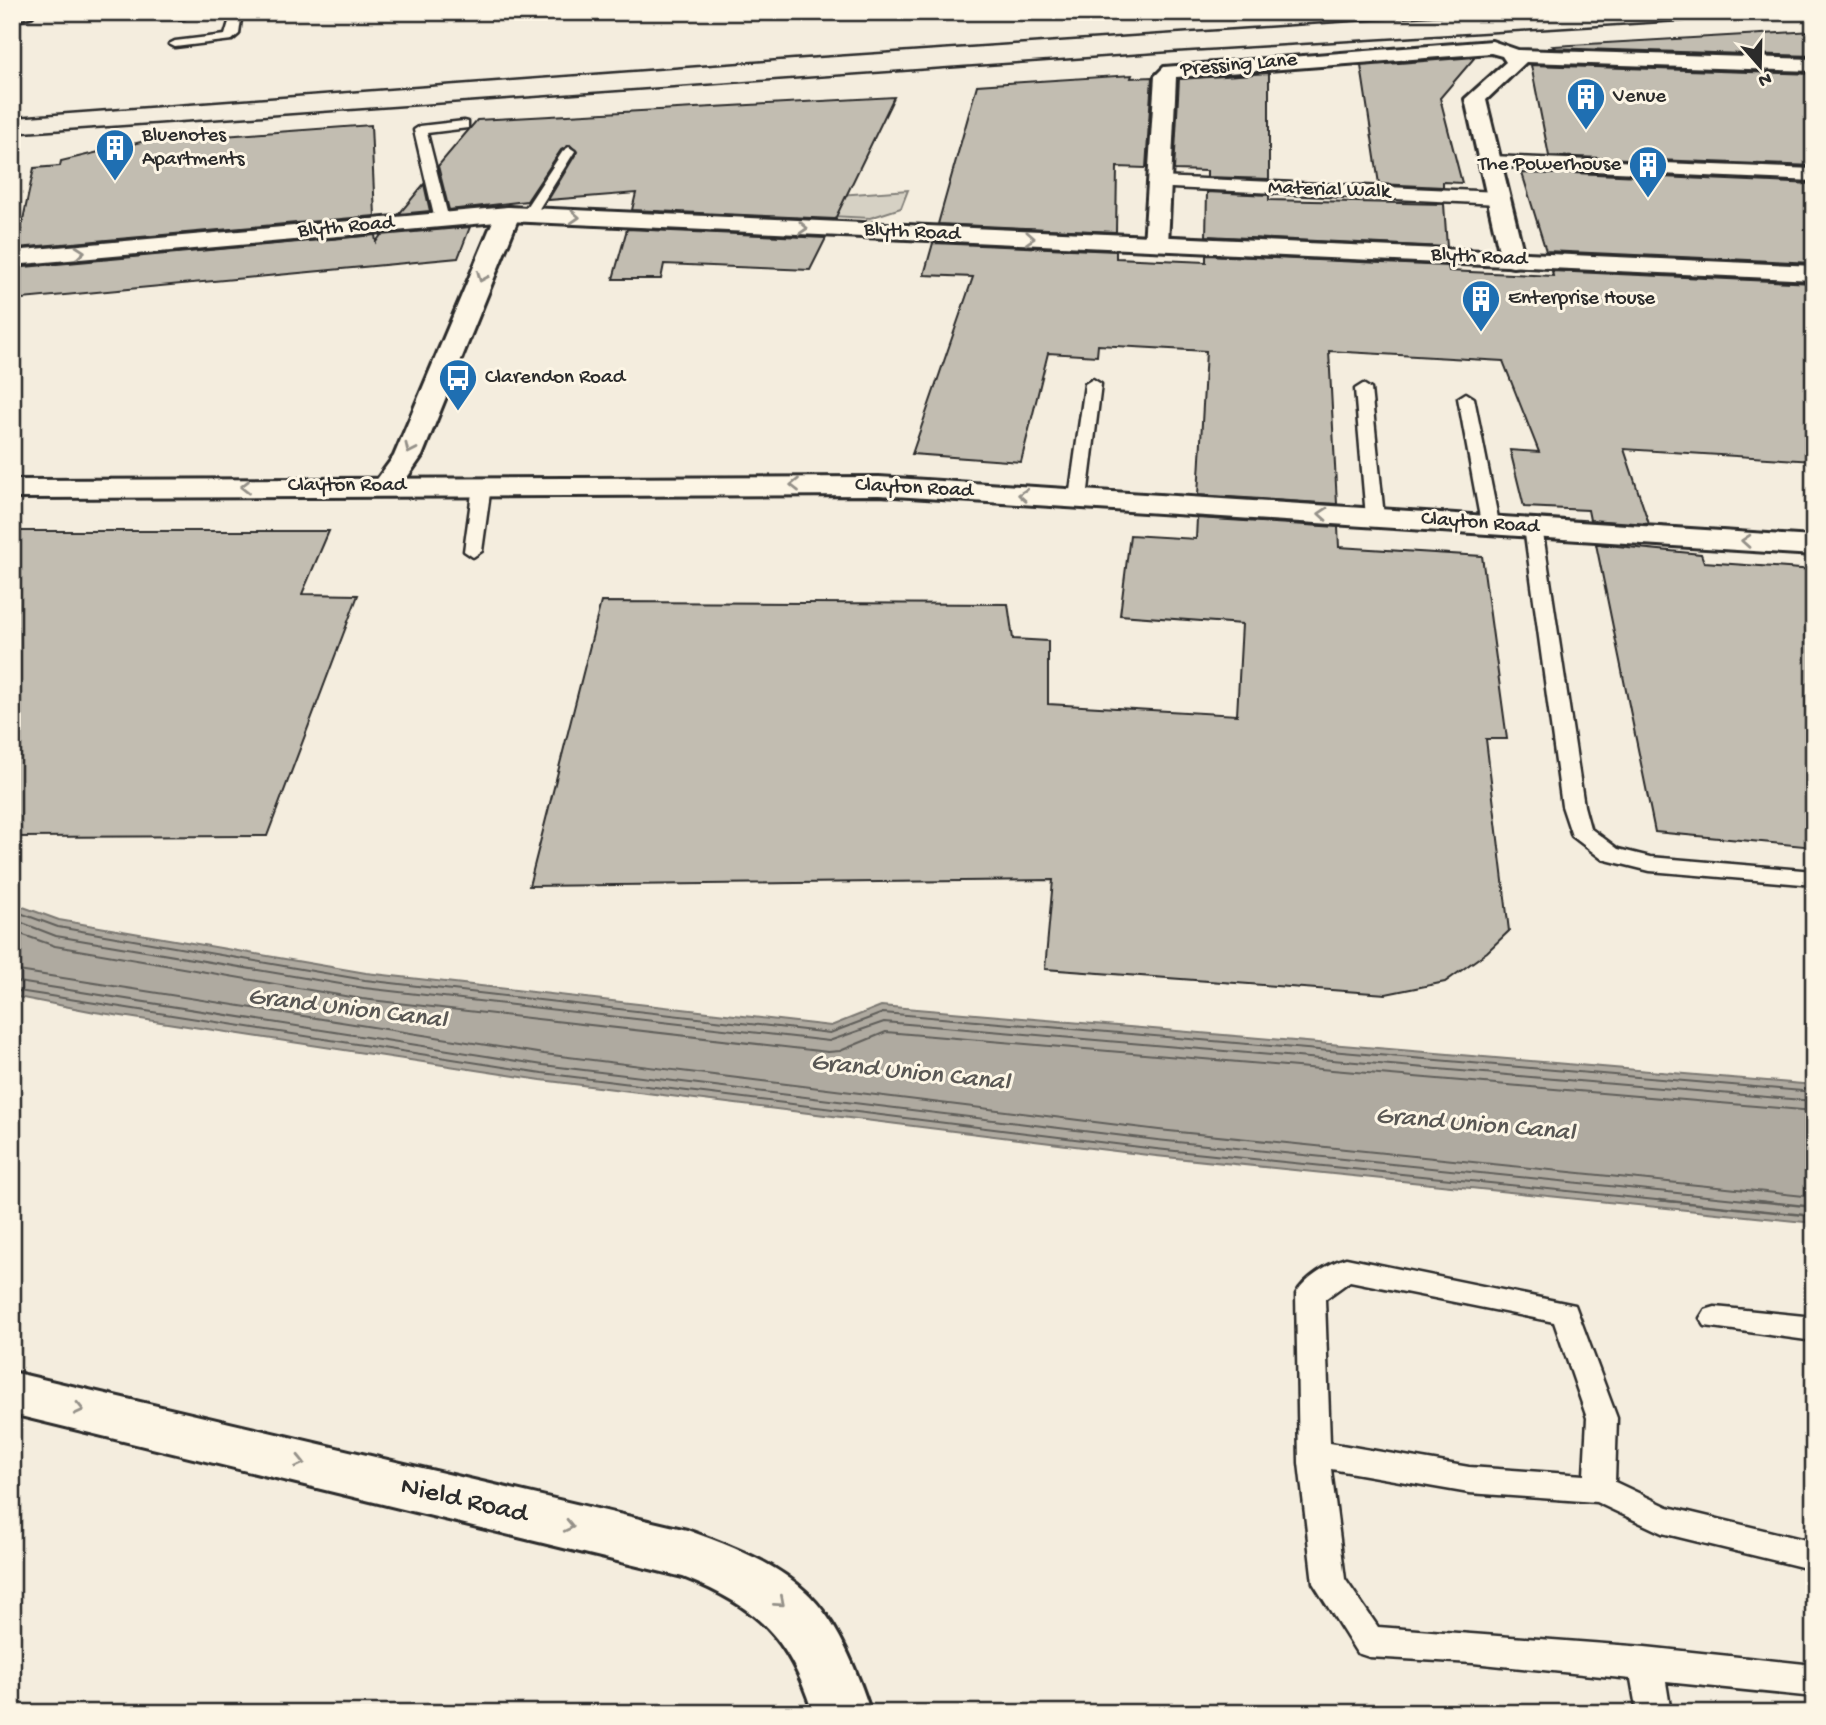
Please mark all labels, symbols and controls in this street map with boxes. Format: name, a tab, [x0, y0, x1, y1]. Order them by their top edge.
north arrow	[1724, 32, 1794, 102]
street label: Pressing Lane	[1179, 48, 1299, 84]
text: N	[1755, 66, 1774, 92]
building icon: Venue	[1565, 76, 1607, 131]
place label: Venue	[1612, 85, 1667, 110]
place label: Bluenotes Apartments	[141, 124, 246, 173]
building icon: Bluenotes Apartments	[94, 127, 136, 182]
building icon: The Powerhouse	[1627, 144, 1669, 199]
place label: The Powerhouse	[1477, 153, 1622, 178]
street label: Material Walk	[1267, 176, 1393, 206]
one-way arrow	[570, 210, 581, 225]
street label: Blyth Road	[296, 211, 397, 245]
street label: Blyth Road	[862, 218, 962, 248]
one-way arrow	[798, 220, 809, 235]
one-way arrow	[1025, 231, 1036, 246]
street label: Blyth Road	[1429, 243, 1529, 273]
one-way arrow	[75, 245, 86, 260]
one-way arrow	[476, 270, 490, 283]
building icon: Enterprise House	[1460, 278, 1502, 333]
place label: Enterprise House	[1508, 287, 1656, 312]
bus stop icon: Clarendon Road	[437, 357, 479, 412]
place label: Clarendon Road	[485, 366, 627, 391]
one-way arrow	[404, 442, 418, 454]
street label: Clayton Road	[854, 473, 975, 505]
street label: Clayton Road	[288, 474, 408, 499]
one-way arrow	[790, 477, 800, 493]
one-way arrow	[239, 479, 250, 495]
one-way arrow	[1017, 488, 1028, 503]
one-way arrow	[1317, 507, 1328, 522]
street label: Clayton Road	[1420, 507, 1542, 541]
one-way arrow	[1740, 534, 1751, 549]
water label: Grand Union Canal	[246, 982, 449, 1038]
water label: Grand Union Canal	[809, 1048, 1012, 1100]
water label: Grand Union Canal	[1374, 1102, 1577, 1150]
one-way arrow	[73, 1401, 85, 1415]
one-way arrow	[294, 1454, 306, 1468]
street label: Nield Road	[397, 1470, 533, 1532]
one-way arrow	[563, 1518, 575, 1532]
one-way arrow	[772, 1594, 785, 1606]

